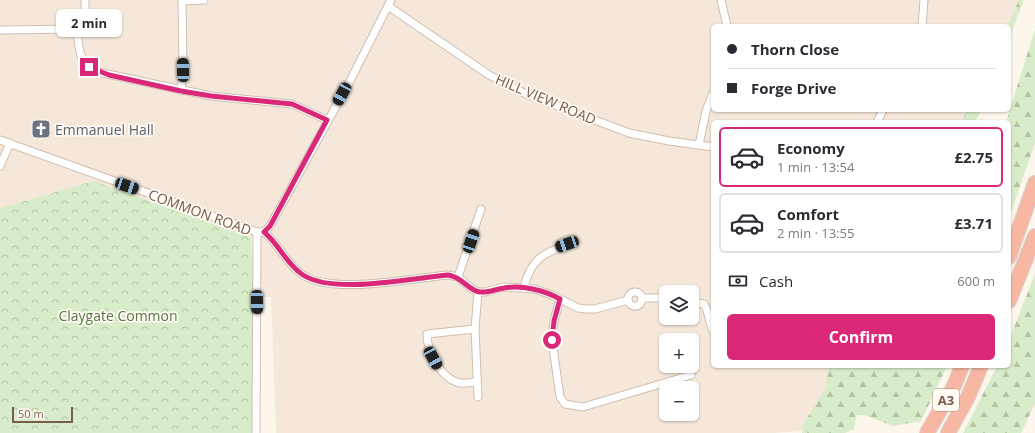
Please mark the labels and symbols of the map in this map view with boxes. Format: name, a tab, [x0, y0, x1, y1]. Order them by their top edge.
callout: 2 min	[56, 9, 122, 37]
route end	[80, 58, 98, 76]
car	[177, 58, 189, 82]
street label: HILL VIEW ROAD	[493, 69, 599, 129]
car	[331, 81, 353, 107]
church icon: Emmanuel Hall	[30, 118, 52, 140]
place label: Emmanuel Hall	[55, 120, 154, 139]
car	[114, 176, 140, 196]
street label: COMMON ROAD	[146, 185, 254, 239]
car	[461, 228, 481, 254]
car	[554, 234, 580, 254]
car	[251, 290, 263, 314]
park label: Claygate Common	[58, 306, 178, 325]
route start	[543, 331, 561, 349]
car	[422, 345, 444, 371]
road number: A3	[933, 389, 959, 411]
scale bar	[12, 405, 73, 424]

